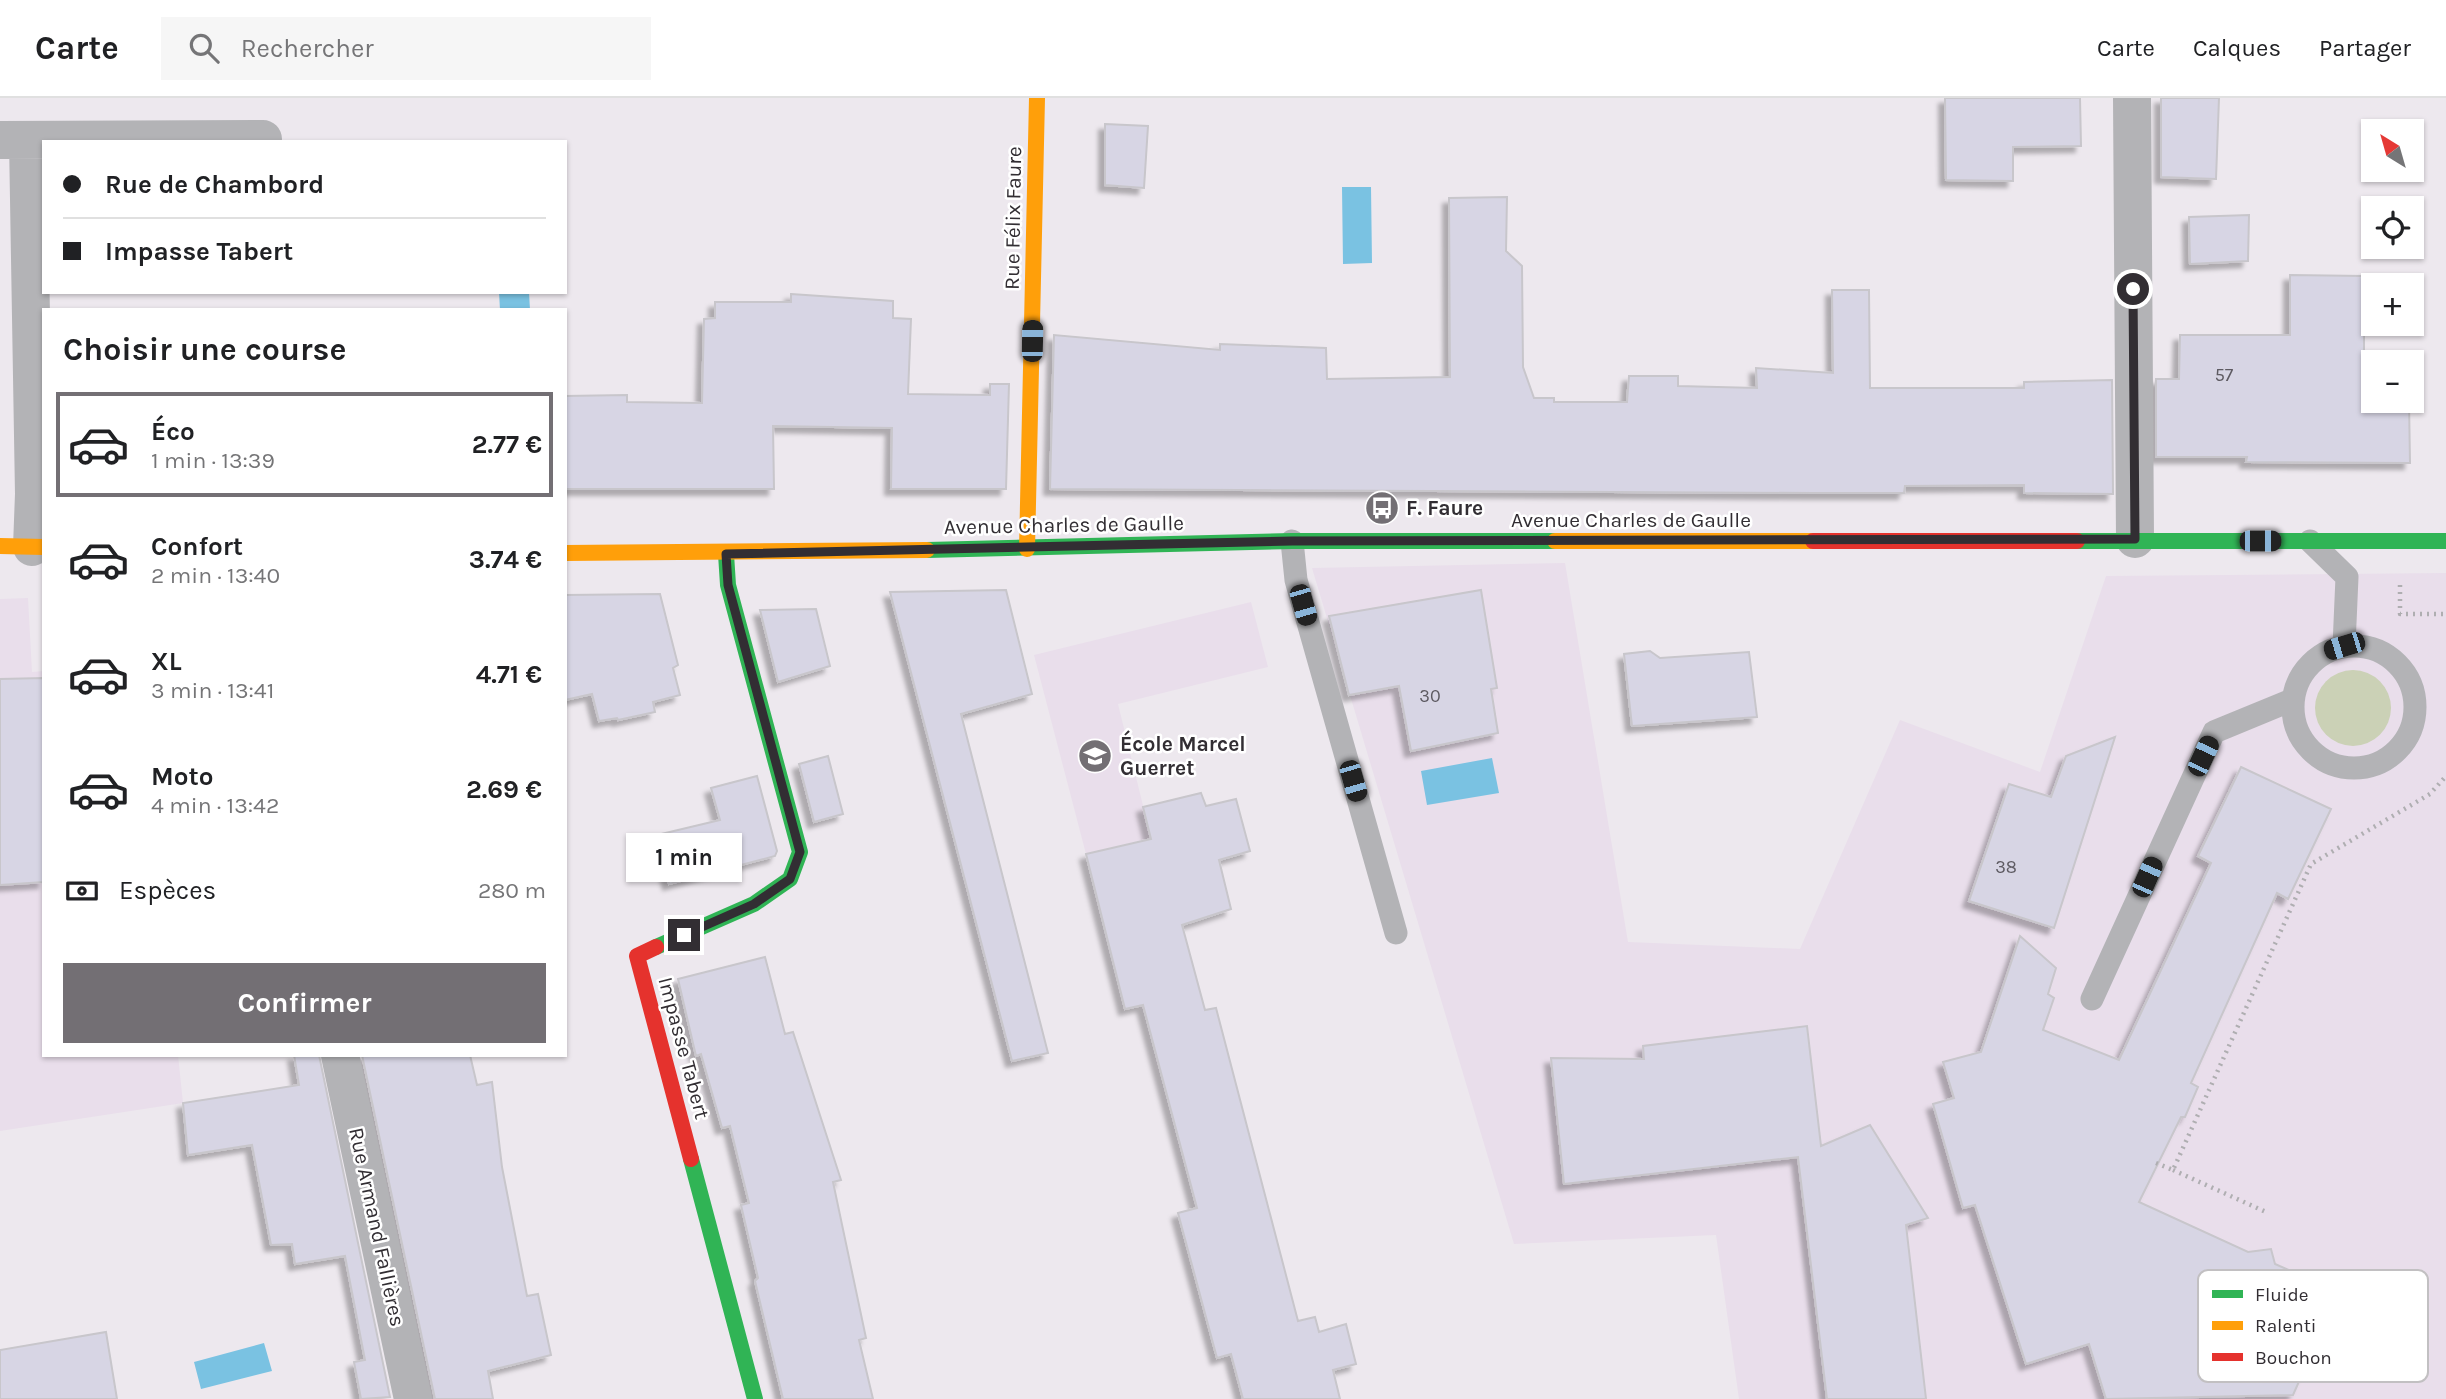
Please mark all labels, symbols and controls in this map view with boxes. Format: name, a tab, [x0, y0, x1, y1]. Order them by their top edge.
search box	[161, 17, 651, 80]
text: Carte	[35, 29, 119, 67]
icon: search	[185, 29, 223, 67]
text: Rechercher	[241, 33, 374, 64]
text: Carte	[2097, 34, 2155, 62]
text: Calques	[2193, 34, 2281, 62]
text: Partager	[2319, 34, 2411, 62]
north arrow	[2361, 119, 2424, 182]
map controls	[2361, 119, 2424, 413]
street label: Rue Félix Faure	[1000, 146, 1026, 290]
text: Rue de Chambord	[105, 169, 324, 200]
button: locate	[2361, 196, 2424, 259]
text: Impasse Tabert	[105, 236, 293, 267]
route start	[2117, 273, 2149, 305]
button: +	[2361, 273, 2424, 336]
car	[1022, 320, 1043, 362]
text: Choisir une course	[63, 331, 346, 368]
button: −	[2361, 350, 2424, 413]
house number: 57	[2215, 364, 2234, 386]
icon: car	[67, 413, 130, 476]
text: Éco	[151, 416, 195, 447]
text: 2.77 €	[472, 429, 542, 460]
text: 1 min · 13:39	[151, 447, 275, 474]
bus stop icon: F. Faure	[1363, 489, 1401, 527]
place label: F. Faure	[1406, 496, 1483, 520]
street label: Avenue Charles de Gaulle	[1511, 508, 1751, 532]
street label: Avenue Charles de Gaulle	[944, 511, 1184, 539]
icon: car	[67, 528, 130, 591]
text: Confort	[151, 531, 243, 562]
car	[2240, 531, 2282, 552]
text: 3.74 €	[469, 544, 542, 575]
text: 2 min · 13:40	[151, 562, 280, 589]
car	[1288, 582, 1319, 628]
car	[2321, 630, 2368, 662]
icon: car	[67, 643, 130, 706]
text: XL	[151, 646, 182, 677]
text: 4.71 €	[476, 659, 542, 690]
text: 3 min · 13:41	[151, 677, 274, 704]
house number: 30	[1419, 685, 1441, 707]
place label: École Marcel Guerret	[1120, 730, 1246, 780]
car	[2185, 733, 2222, 779]
school or university icon: École Marcel Guerret	[1076, 737, 1114, 775]
icon: car	[67, 758, 130, 821]
car	[1338, 758, 1369, 804]
text: Moto	[151, 761, 213, 792]
text: 2.69 €	[466, 774, 542, 805]
text: 4 min · 13:42	[151, 792, 279, 819]
callout: 1 min	[626, 834, 742, 882]
text: 1 min	[655, 844, 713, 871]
car	[2129, 854, 2166, 900]
house number: 38	[1995, 856, 2017, 878]
icon: cash	[63, 872, 101, 910]
text: Espèces	[119, 875, 216, 906]
text: 280 m	[478, 877, 546, 904]
route end	[668, 919, 700, 951]
button: Confirmer	[63, 963, 546, 1043]
street label: Impasse Tabert	[653, 974, 715, 1122]
street label: Rue Armand Fallières	[344, 1125, 410, 1329]
legend	[2198, 1270, 2428, 1382]
text: Fluide	[2255, 1284, 2308, 1306]
text: Ralenti	[2255, 1315, 2316, 1337]
text: Bouchon	[2255, 1347, 2332, 1369]

